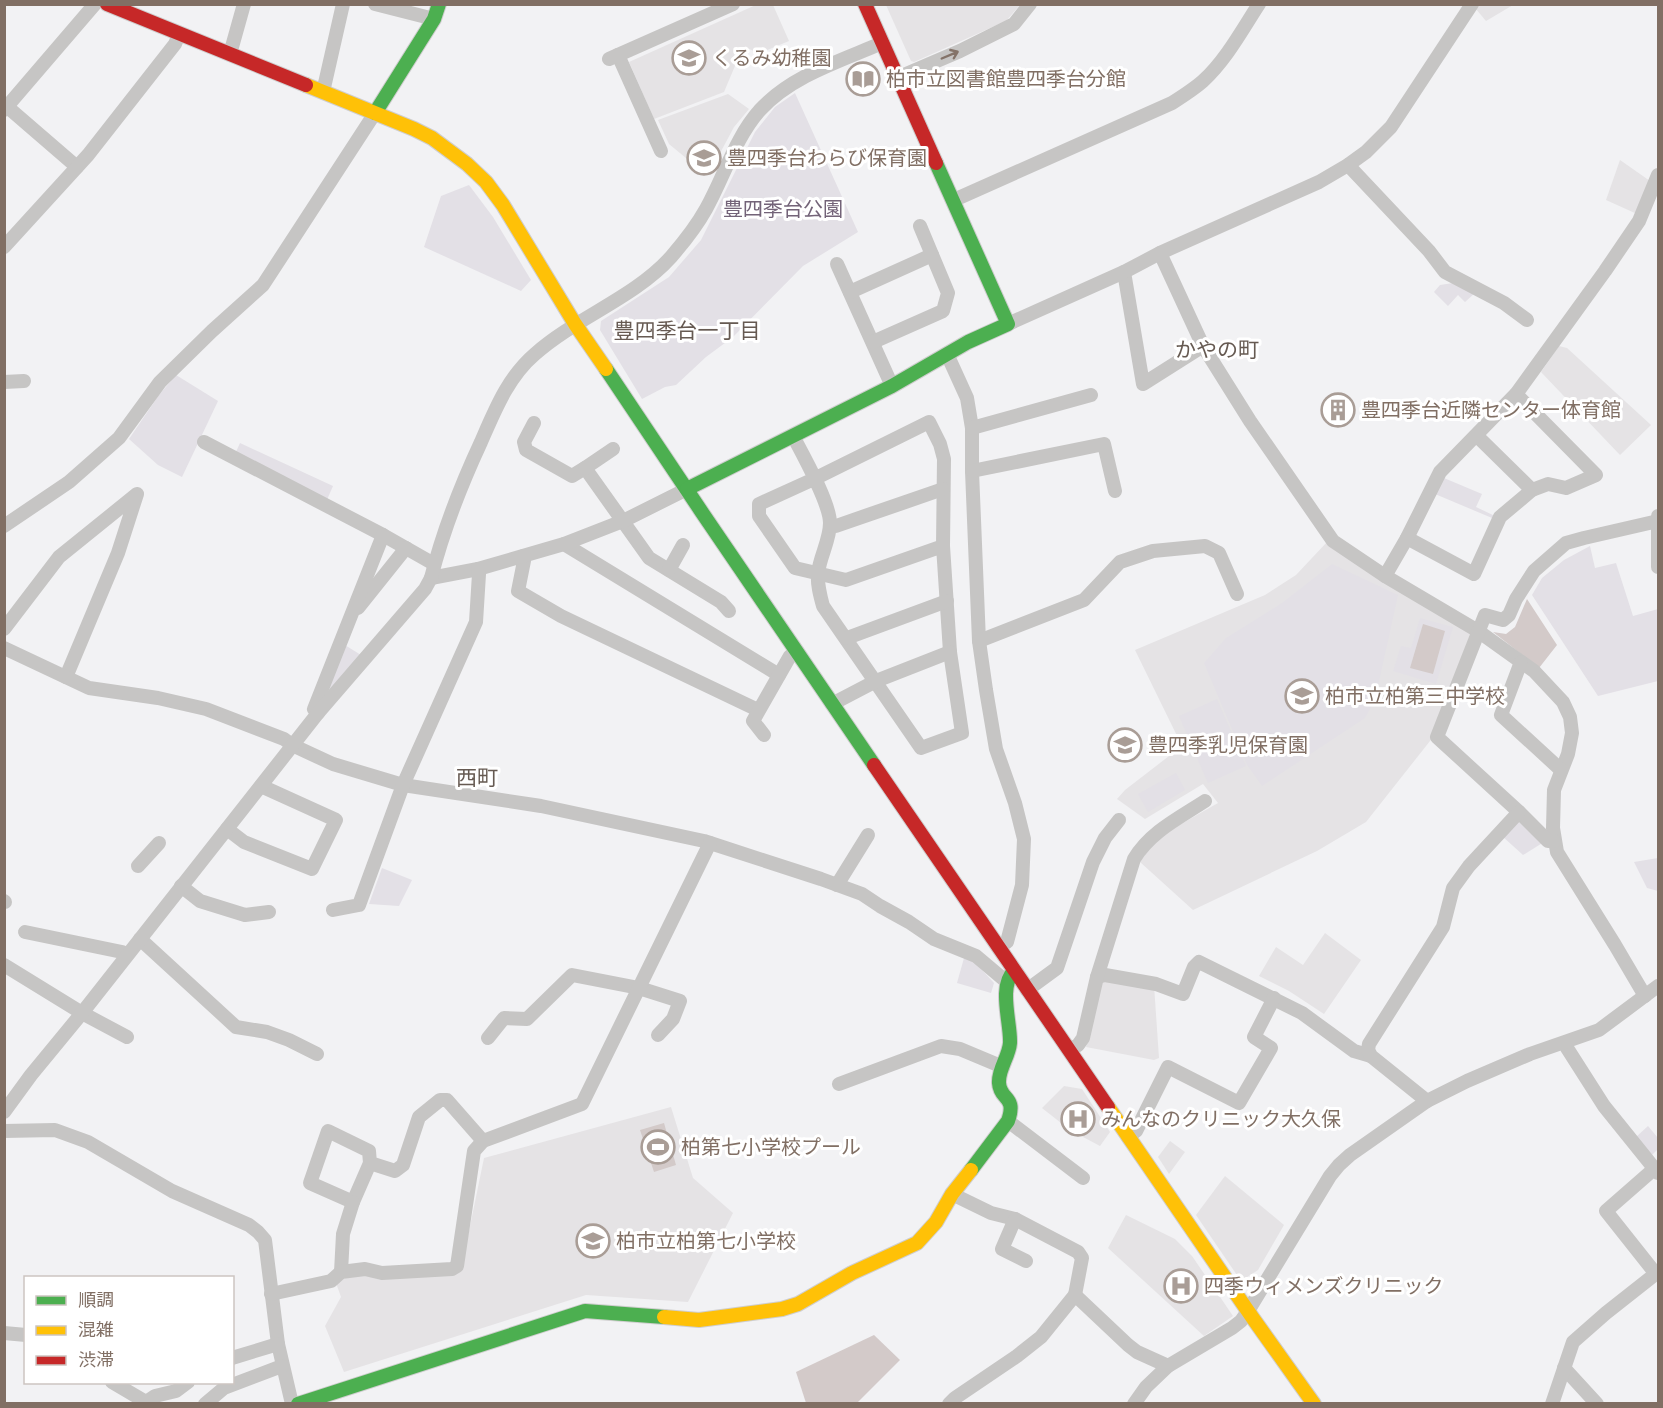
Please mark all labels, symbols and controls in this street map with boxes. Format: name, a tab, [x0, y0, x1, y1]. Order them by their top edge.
school or university icon: くるみ幼稚園	[671, 40, 707, 76]
place label: くるみ幼稚園	[712, 45, 832, 72]
one-way arrow	[941, 49, 959, 60]
library icon: 柏市立図書館豊四季台分館	[845, 61, 881, 97]
place label: 柏市立図書館豊四季台分館	[886, 66, 1126, 93]
school or university icon: 豊四季台わらび保育園	[686, 140, 722, 176]
place label: 豊四季台わらび保育園	[727, 145, 927, 172]
park label: 豊四季台公園	[723, 196, 843, 223]
district label: 豊四季台一丁目	[614, 317, 761, 345]
district label: かやの町	[1175, 336, 1259, 364]
building icon: 豊四季台近隣センター体育館	[1320, 392, 1356, 428]
place label: 豊四季台近隣センター体育館	[1361, 397, 1621, 424]
school or university icon: 柏市立柏第三中学校	[1284, 678, 1320, 714]
place label: 柏市立柏第三中学校	[1325, 683, 1505, 710]
school or university icon: 豊四季乳児保育園	[1107, 727, 1143, 763]
place label: 豊四季乳児保育園	[1148, 732, 1308, 759]
district label: 西町	[456, 764, 498, 792]
hospital icon: みんなのクリニック大久保	[1060, 1101, 1096, 1137]
place label: みんなのクリニック大久保	[1101, 1106, 1341, 1133]
sports icon: 柏第七小学校プール	[640, 1129, 676, 1165]
place label: 柏第七小学校プール	[681, 1134, 861, 1161]
school or university icon: 柏市立柏第七小学校	[575, 1223, 611, 1259]
place label: 柏市立柏第七小学校	[616, 1228, 796, 1255]
hospital icon: 四季ウィメンズクリニック	[1163, 1268, 1199, 1304]
place label: 四季ウィメンズクリニック	[1204, 1273, 1444, 1300]
legend	[24, 1276, 234, 1384]
text: 順調	[78, 1288, 114, 1312]
text: 混雑	[78, 1318, 114, 1342]
text: 渋滞	[78, 1348, 114, 1372]

